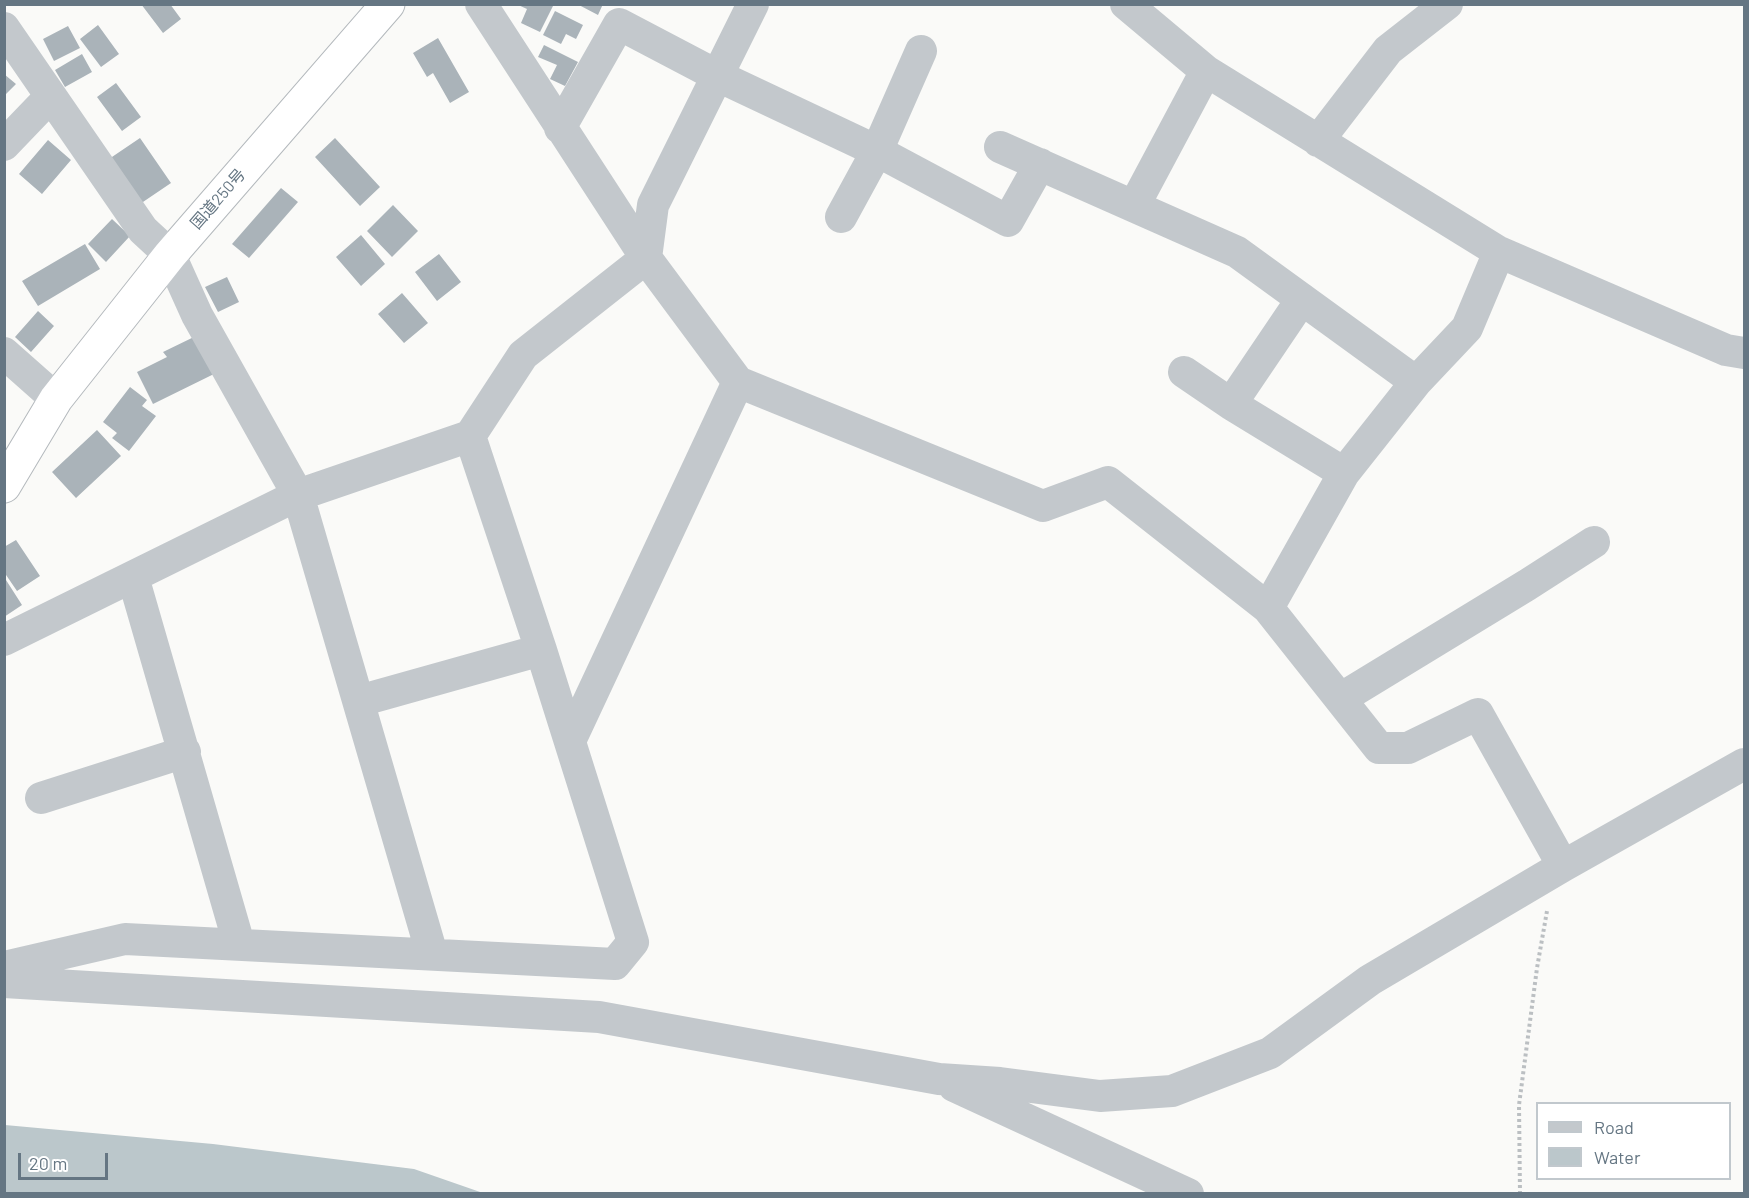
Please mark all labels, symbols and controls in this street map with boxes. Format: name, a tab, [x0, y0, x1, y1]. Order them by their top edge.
street label: 国道250号	[187, 165, 249, 233]
legend	[1536, 1102, 1731, 1180]
text: Road	[1594, 1116, 1634, 1138]
scale bar	[21, 1141, 111, 1179]
text: Water	[1594, 1146, 1641, 1168]
text: 20 m	[29, 1152, 67, 1174]

